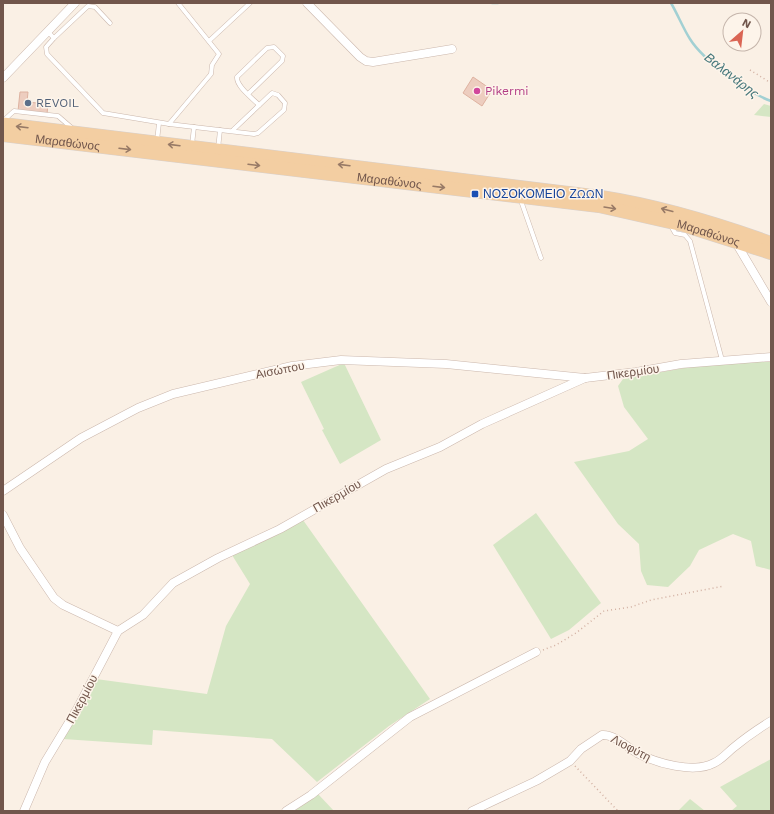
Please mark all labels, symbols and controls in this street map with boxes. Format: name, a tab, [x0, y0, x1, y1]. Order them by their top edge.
north arrow	[722, 12, 762, 52]
text: N	[740, 16, 753, 31]
water label: Βαλανάρης	[702, 50, 762, 102]
place label: Pikermi	[485, 84, 529, 98]
marker: Pikermi	[472, 86, 482, 96]
place label: REVOIL	[36, 96, 79, 110]
marker: REVOIL	[23, 98, 33, 108]
one-way arrow	[16, 123, 29, 131]
street label: Μαραθώνος	[34, 132, 101, 154]
one-way arrow	[168, 141, 181, 149]
one-way arrow	[118, 145, 131, 153]
one-way arrow	[247, 161, 260, 168]
one-way arrow	[338, 161, 351, 169]
street label: Μαραθώνος	[356, 170, 423, 192]
one-way arrow	[432, 183, 445, 190]
place label: ΝΟΣΟΚΟΜΕΙΟ ΖΩΩΝ	[483, 187, 603, 201]
marker: ΝΟΣΟΚΟΜΕΙΟ ΖΩΩΝ	[470, 189, 480, 199]
one-way arrow	[603, 204, 616, 212]
one-way arrow	[661, 206, 674, 213]
street label: Μαραθώνος	[676, 217, 742, 250]
street label: Αισώπου	[254, 358, 306, 382]
street label: Πικερμίου	[606, 361, 660, 383]
street label: Πικερμίου	[311, 477, 363, 515]
street label: Πικερμίου	[63, 672, 101, 726]
street label: Λιοφύτη	[609, 732, 653, 764]

